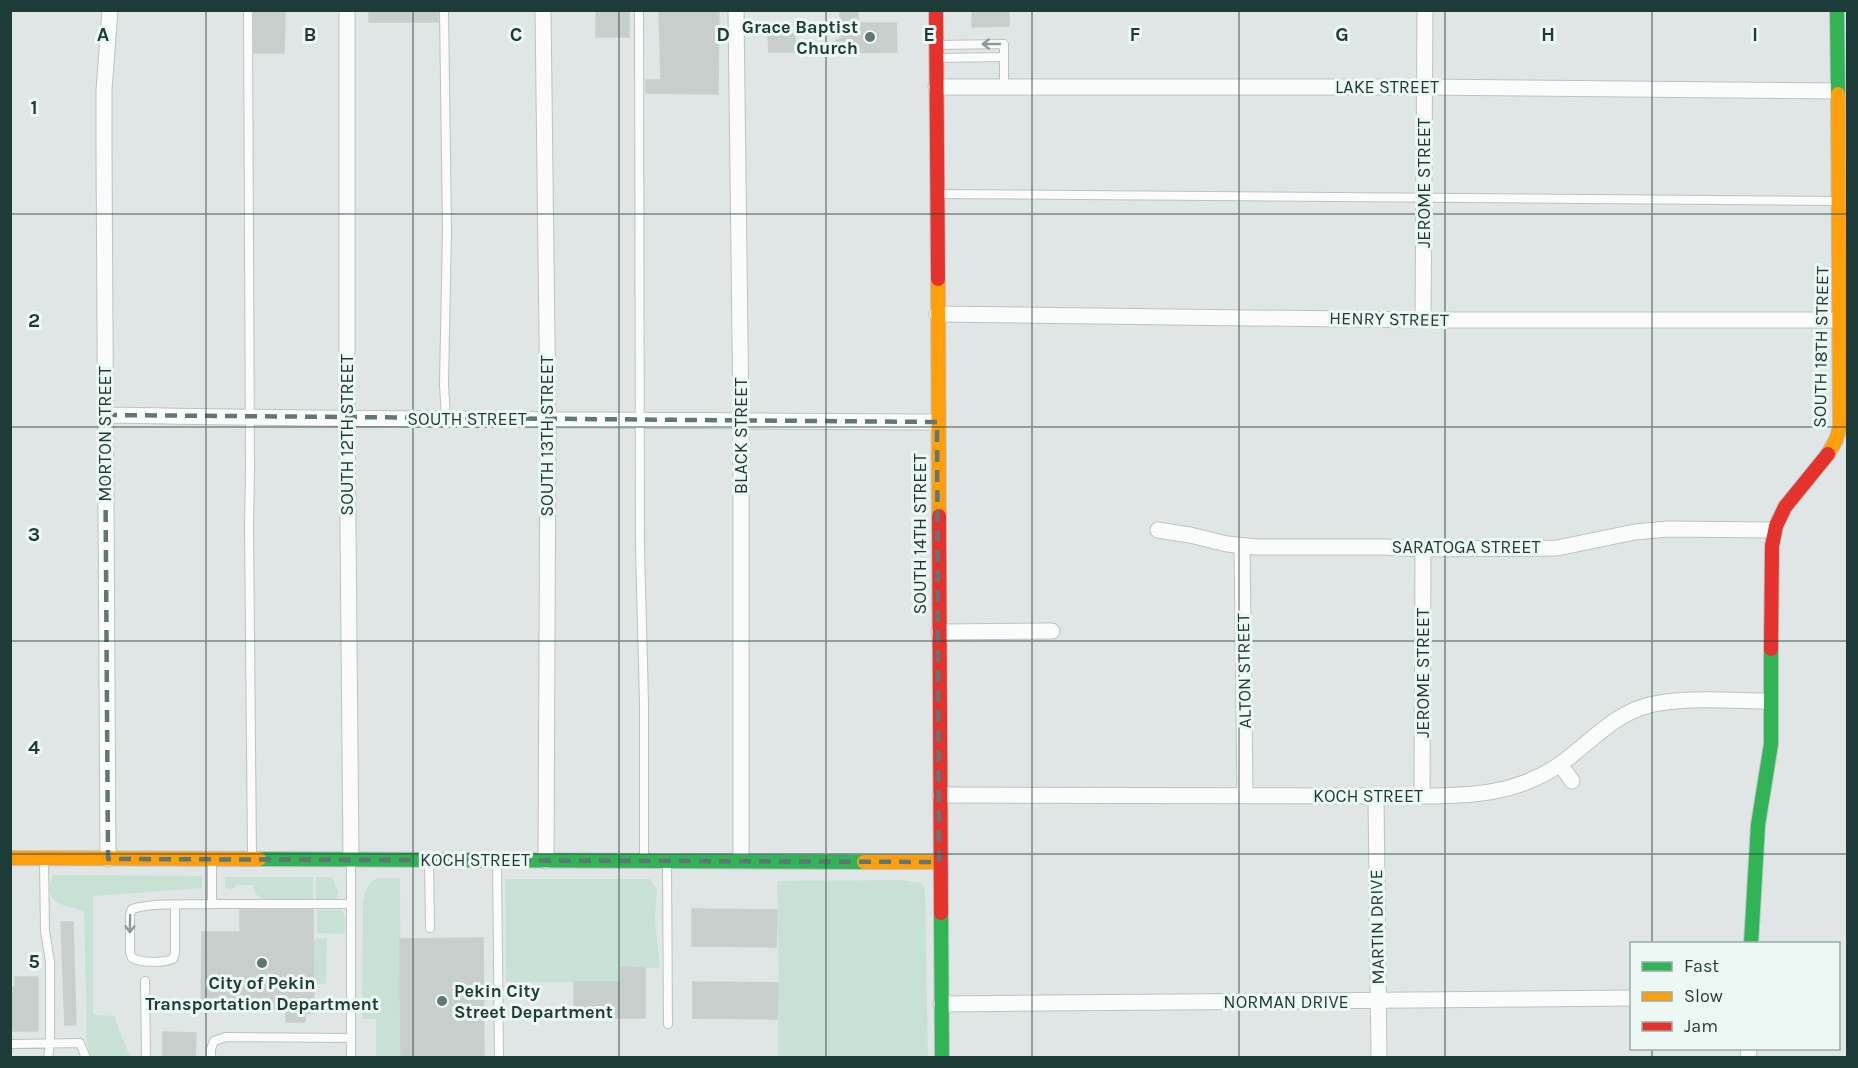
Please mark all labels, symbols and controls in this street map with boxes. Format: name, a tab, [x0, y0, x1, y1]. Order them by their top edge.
place label: Grace Baptist Church	[742, 16, 858, 59]
text: A	[97, 23, 110, 46]
text: B	[304, 23, 316, 46]
text: C	[510, 23, 522, 46]
text: D	[716, 23, 730, 46]
text: E	[923, 23, 935, 46]
text: F	[1130, 23, 1141, 46]
text: G	[1335, 23, 1349, 46]
text: H	[1541, 23, 1555, 46]
text: I	[1752, 23, 1758, 46]
marker: Grace Baptist Church	[863, 30, 877, 44]
one-way arrow	[982, 38, 1002, 50]
street label: LAKE STREET	[1335, 76, 1439, 98]
text: 1	[30, 96, 38, 119]
street label: JEROME STREET	[1413, 118, 1435, 248]
street label: SOUTH 18TH STREET	[1809, 266, 1833, 428]
street label: HENRY STREET	[1329, 307, 1449, 331]
text: 2	[28, 309, 40, 332]
street label: SOUTH 12TH STREET	[336, 354, 358, 516]
street label: SOUTH 13TH STREET	[536, 355, 558, 517]
street label: MORTON STREET	[94, 366, 116, 502]
street label: BLACK STREET	[730, 378, 752, 494]
street label: SOUTH STREET	[407, 408, 527, 430]
street label: SOUTH 14TH STREET	[909, 453, 931, 615]
text: 3	[28, 523, 40, 546]
street label: SARATOGA STREET	[1392, 536, 1540, 558]
street label: JEROME STREET	[1412, 608, 1434, 738]
street label: ALTON STREET	[1232, 613, 1256, 729]
text: 4	[28, 736, 40, 759]
street label: KOCH STREET	[1313, 785, 1423, 807]
street label: KOCH STREET	[420, 849, 530, 871]
street label: MARTIN DRIVE	[1365, 869, 1389, 985]
one-way arrow	[124, 913, 136, 933]
legend	[1630, 942, 1840, 1050]
text: 5	[28, 950, 40, 973]
text: Fast	[1684, 955, 1719, 977]
marker: City of Pekin Transportation Department	[255, 956, 269, 970]
place label: City of Pekin Transportation Department	[145, 972, 379, 1015]
place label: Pekin City Street Department	[454, 980, 613, 1023]
text: Slow	[1684, 985, 1723, 1007]
street label: NORMAN DRIVE	[1223, 991, 1349, 1013]
marker: Pekin City Street Department	[435, 994, 449, 1008]
text: Jam	[1684, 1015, 1718, 1037]

